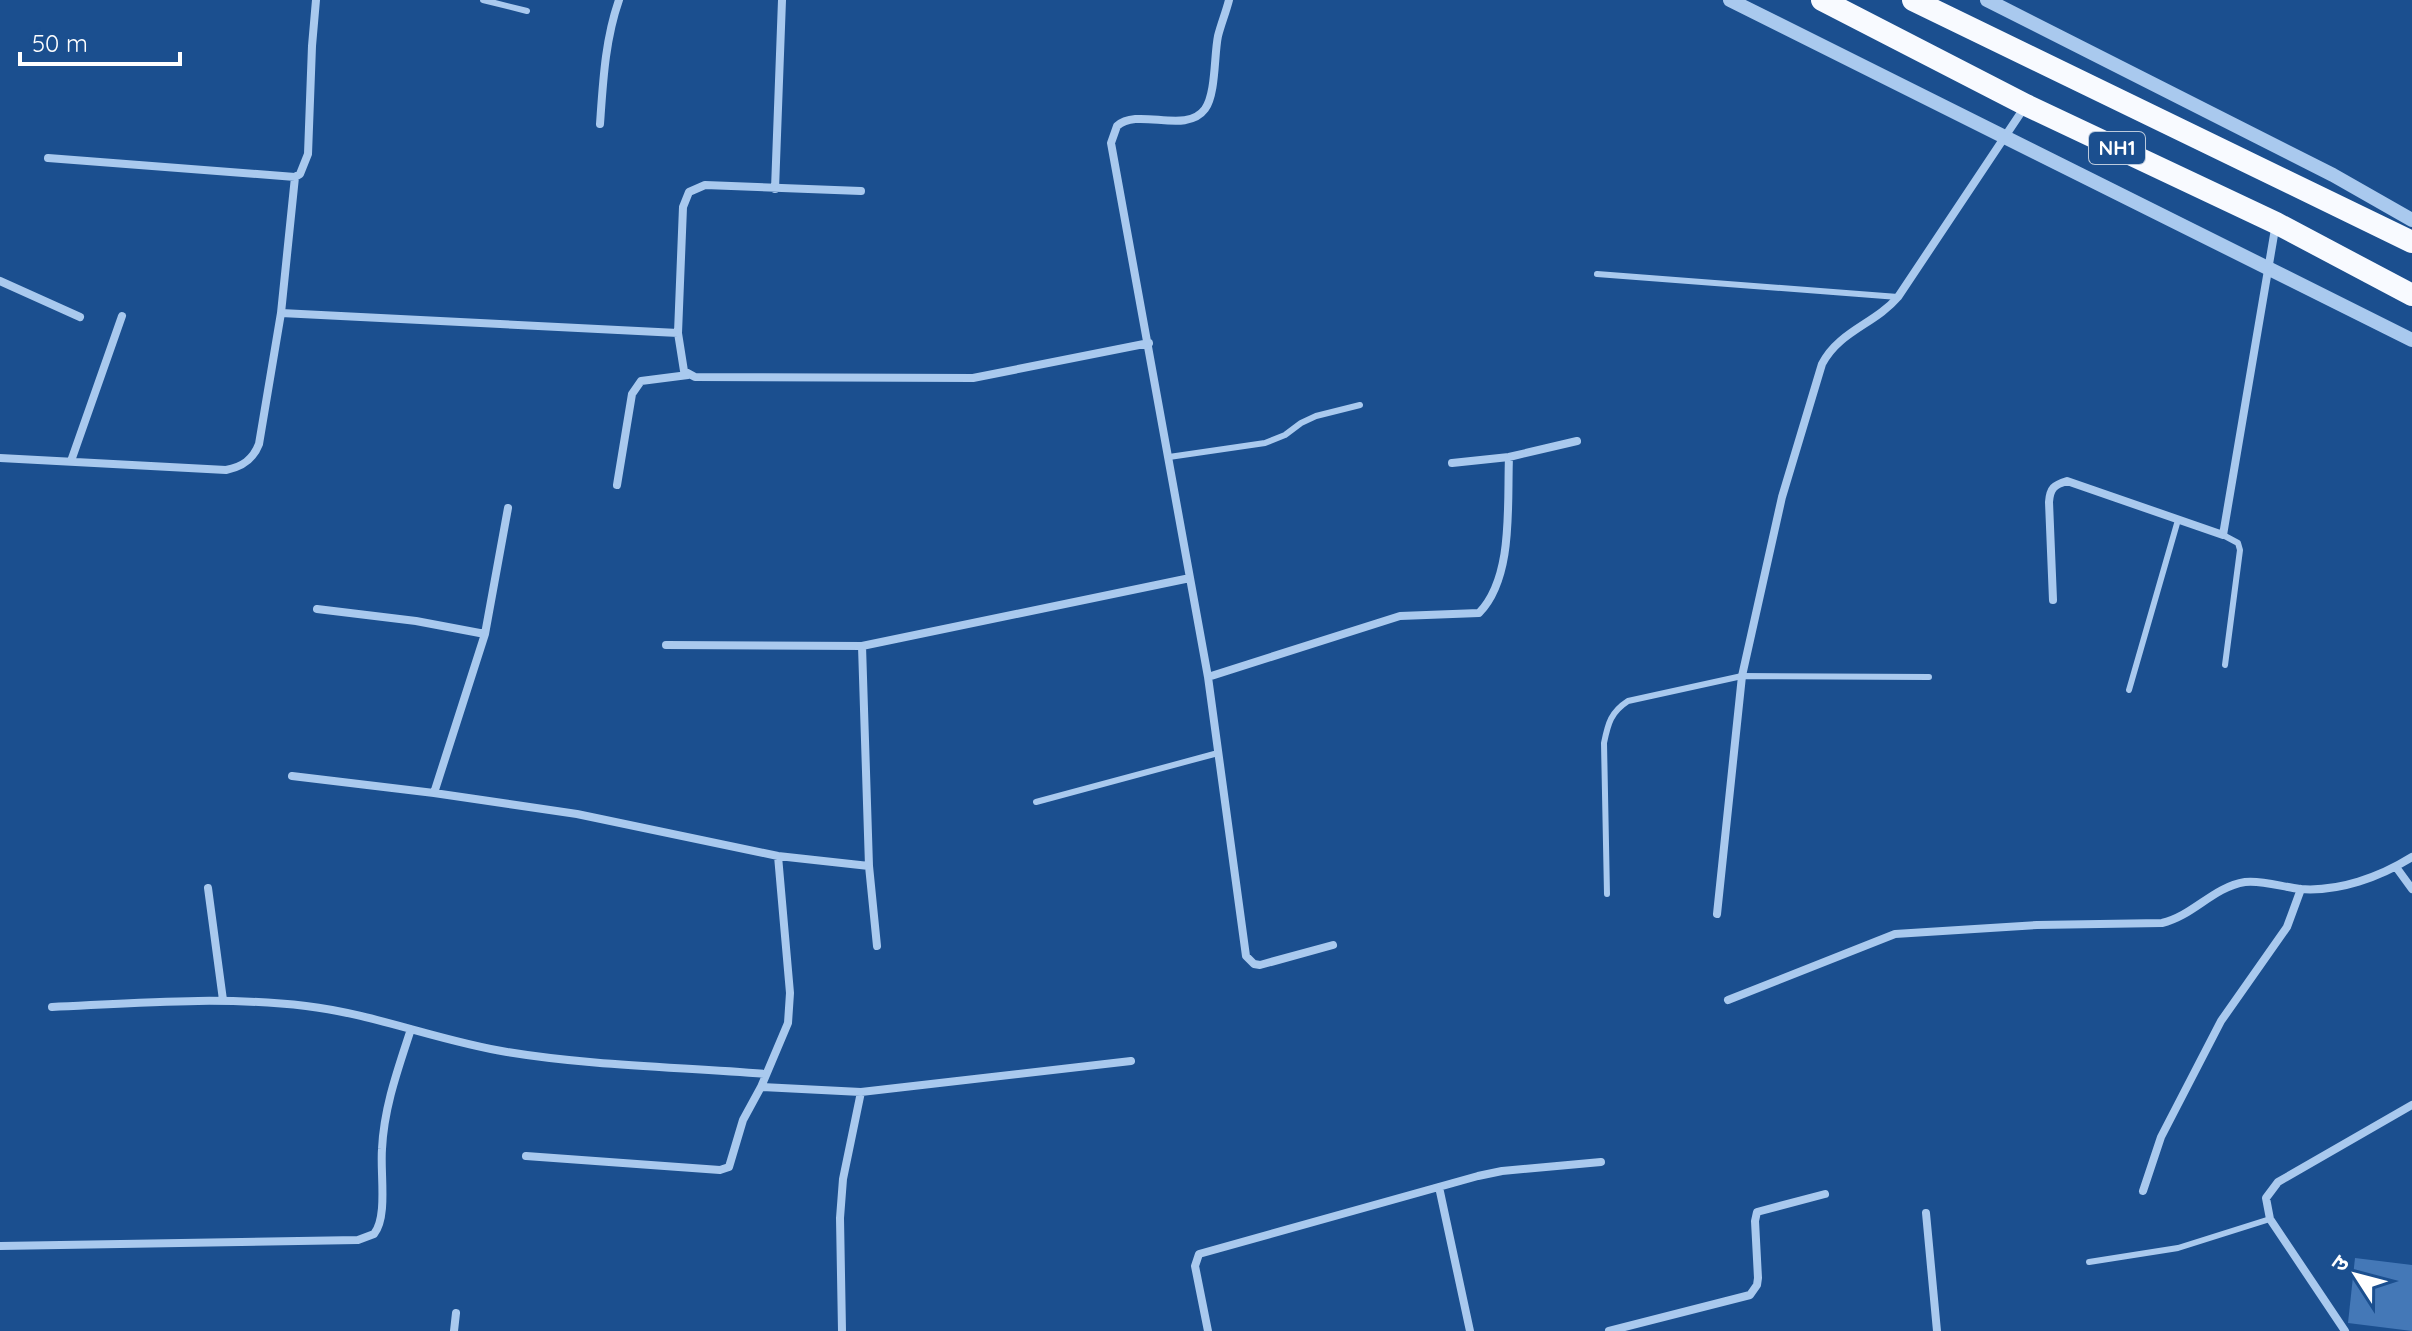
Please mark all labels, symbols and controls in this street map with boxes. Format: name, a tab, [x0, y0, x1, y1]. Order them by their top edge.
scale bar	[20, 16, 180, 66]
text: 50 m	[32, 28, 88, 58]
road number: NH1	[2089, 132, 2145, 164]
north arrow	[2316, 1235, 2396, 1315]
text: उ	[2325, 1249, 2356, 1277]

